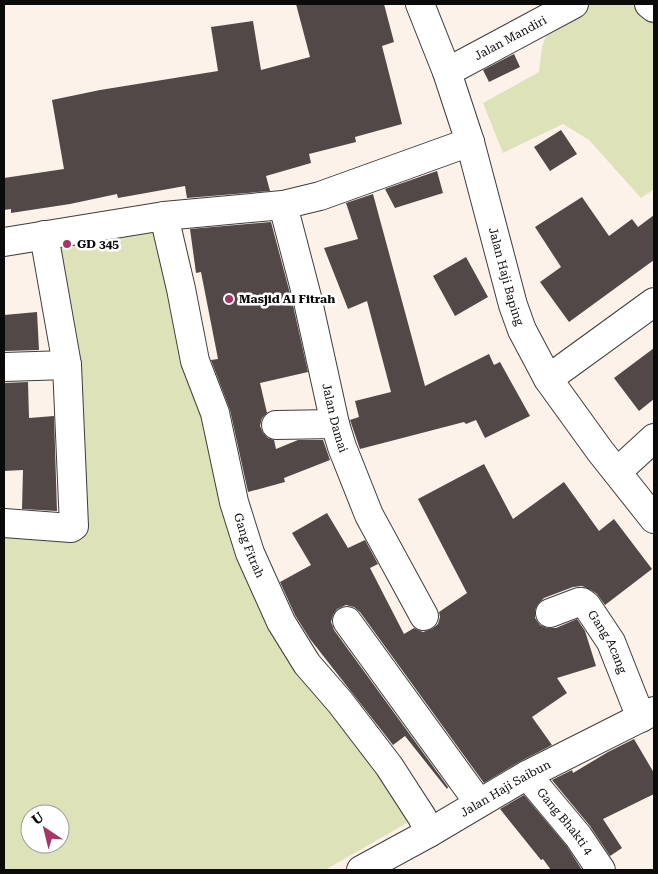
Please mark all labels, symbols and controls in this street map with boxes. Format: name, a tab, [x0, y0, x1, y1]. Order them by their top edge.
street label: Jalan Mandiri	[472, 13, 549, 63]
street label: Jalan Haji Baping	[486, 226, 527, 328]
place label: GD 345	[77, 237, 119, 251]
marker: GD 345	[61, 238, 73, 250]
place label: Masjid Al Fitrah	[239, 292, 335, 306]
marker: Masjid Al Fitrah	[223, 293, 235, 305]
street label: Jalan Damai	[319, 382, 351, 455]
street label: Gang Fitrah	[231, 511, 267, 580]
street label: Gang Acang	[585, 608, 630, 676]
street label: Jalan Haji Saibun	[458, 757, 553, 820]
street label: Gang Bhakti 4	[534, 785, 596, 858]
north arrow	[20, 804, 70, 854]
text: U	[29, 809, 47, 828]

